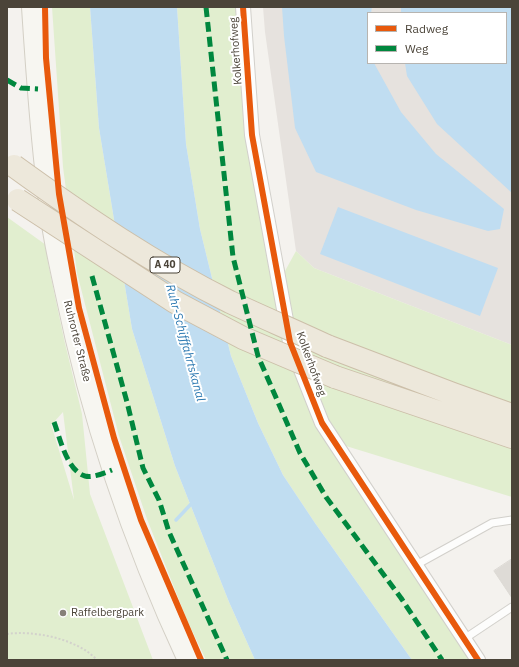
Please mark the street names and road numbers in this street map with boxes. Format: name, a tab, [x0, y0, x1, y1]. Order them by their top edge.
street label: Kolkerhofweg	[227, 17, 245, 85]
road number: A 40	[150, 257, 180, 273]
street label: Ruhrorter Straße	[61, 299, 93, 383]
street label: Kolkerhofweg	[293, 330, 329, 398]

